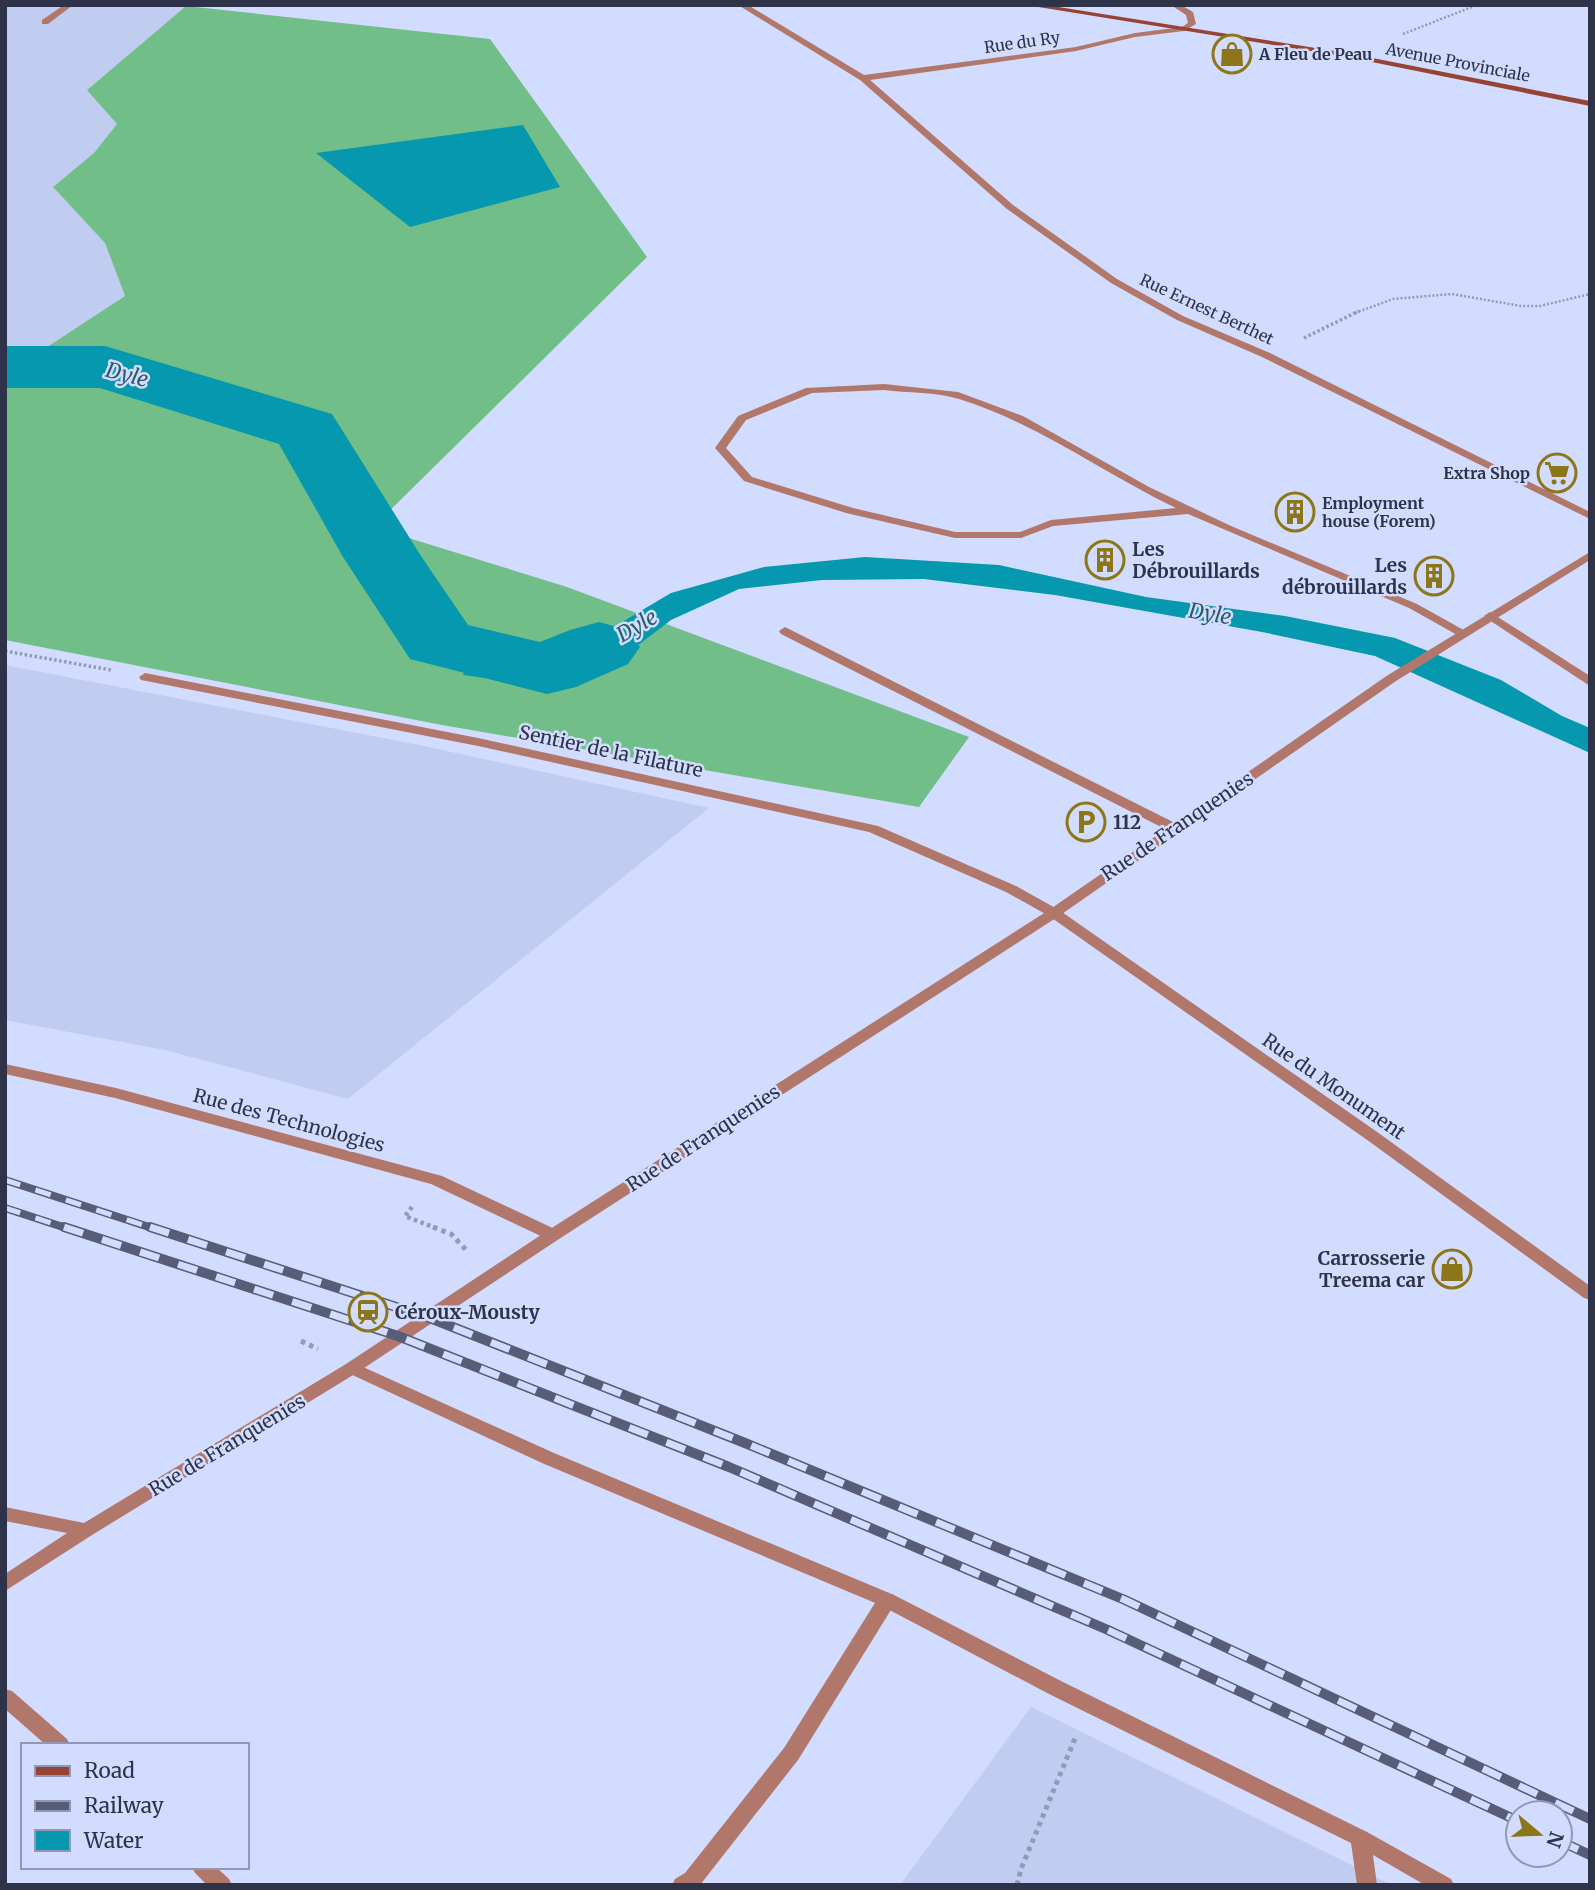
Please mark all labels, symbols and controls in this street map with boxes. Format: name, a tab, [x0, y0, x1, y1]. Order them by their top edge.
street label: Rue du Ry	[983, 27, 1062, 57]
shop icon: A Fleu de Peau	[1211, 33, 1253, 75]
street label: Avenue Provinciale	[1383, 38, 1532, 86]
place label: A Fleu de Peau	[1258, 44, 1372, 64]
street label: Rue Ernest Berthet	[1137, 269, 1278, 349]
water label: Dyle	[102, 356, 151, 393]
supermarket icon: Extra Shop	[1536, 452, 1578, 494]
place label: Extra Shop	[1443, 463, 1530, 483]
building icon: Employment house (Forem)	[1274, 491, 1316, 533]
place label: Employment house (Forem)	[1322, 493, 1436, 531]
place label: Les Débrouillards	[1132, 537, 1260, 583]
building icon: Les Débrouillards	[1084, 539, 1126, 581]
place label: Les débrouillards	[1282, 553, 1407, 599]
building icon: Les débrouillards	[1413, 555, 1455, 597]
water label: Dyle	[1186, 596, 1234, 631]
water label: Dyle	[611, 603, 662, 648]
street label: Sentier de la Filature	[517, 720, 705, 782]
street label: Rue de Franquenies	[1096, 766, 1258, 886]
parking icon: 112	[1065, 801, 1107, 843]
place label: 112	[1113, 810, 1141, 834]
street label: Rue du Monument	[1258, 1028, 1411, 1145]
street label: Rue de Franquenies	[622, 1079, 784, 1197]
street label: Rue des Technologies	[191, 1083, 387, 1157]
place label: Carrosserie Treema car	[1318, 1246, 1425, 1292]
shop icon: Carrosserie Treema car	[1431, 1248, 1473, 1290]
station icon: Céroux-Mousty	[347, 1291, 389, 1333]
place label: Céroux-Mousty	[395, 1300, 540, 1324]
street label: Rue de Franquenies	[144, 1389, 310, 1501]
legend	[21, 1743, 248, 1869]
text: Road	[84, 1757, 135, 1784]
text: Railway	[84, 1792, 165, 1819]
north arrow	[1504, 1799, 1574, 1869]
text: Water	[83, 1827, 143, 1854]
text: N	[1541, 1829, 1569, 1851]

